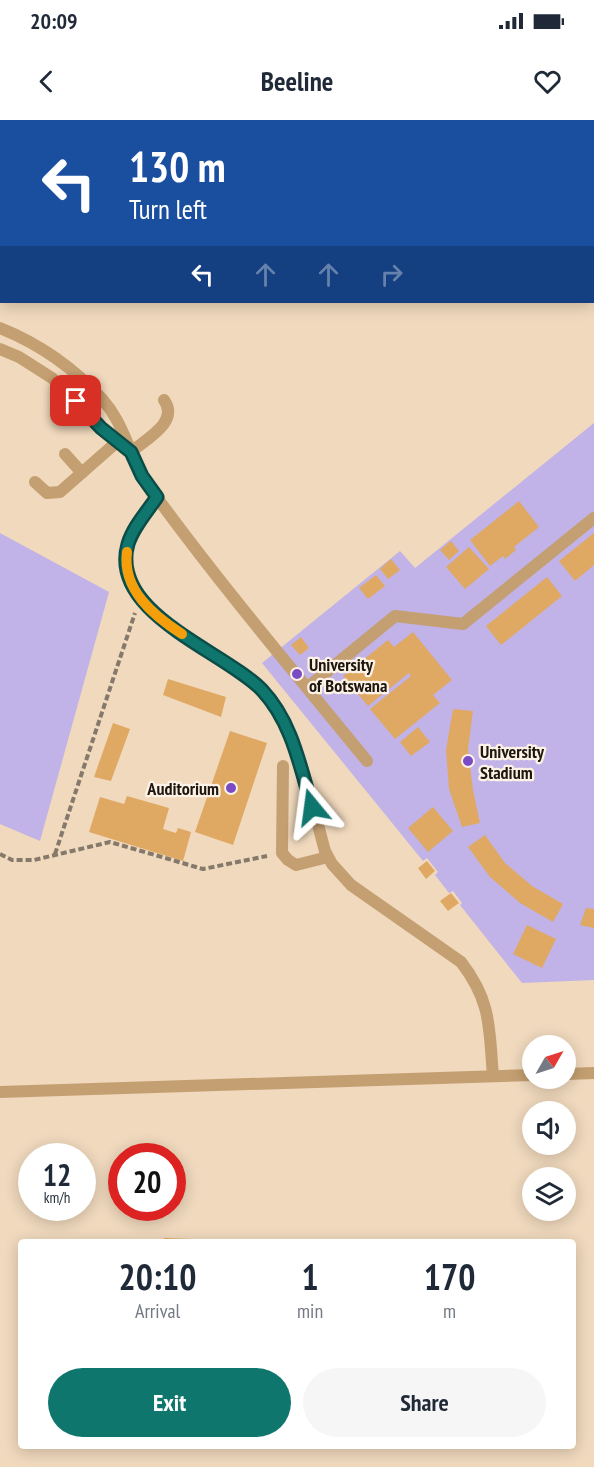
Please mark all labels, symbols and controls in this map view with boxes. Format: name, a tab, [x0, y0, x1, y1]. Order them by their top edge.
text: 20:09	[30, 7, 78, 35]
text: Beeline	[261, 64, 333, 98]
icon: back	[30, 65, 63, 98]
icon: heart	[531, 65, 564, 98]
text: 130 m	[129, 139, 226, 194]
icon: left	[30, 144, 108, 222]
text: Turn left	[129, 192, 207, 226]
icon: left	[186, 258, 219, 291]
icon: ahead	[249, 258, 282, 291]
icon: ahead	[312, 258, 345, 291]
icon: right	[375, 258, 408, 291]
pin	[50, 375, 101, 426]
icon: arrive	[59, 384, 92, 417]
place label: University of Botswana	[309, 653, 387, 697]
marker: University of Botswana	[290, 667, 304, 681]
place label: University Stadium	[480, 740, 545, 784]
marker: University Stadium	[461, 754, 475, 768]
position arrow	[280, 775, 344, 839]
place label: Auditorium	[146, 777, 219, 800]
marker: Auditorium	[224, 781, 238, 795]
north arrow	[522, 1035, 576, 1089]
map controls	[522, 1035, 576, 1221]
button: sound	[522, 1101, 576, 1155]
speed limit sign: 20	[108, 1143, 186, 1221]
text: 12	[43, 1155, 71, 1194]
button: layers	[522, 1167, 576, 1221]
text: km/h	[44, 1188, 70, 1207]
text: 20:10	[119, 1253, 196, 1300]
text: 1	[301, 1253, 319, 1300]
text: 170	[424, 1253, 475, 1300]
text: Arrival	[135, 1298, 180, 1324]
text: min	[297, 1298, 323, 1324]
text: m	[443, 1298, 456, 1324]
button: Exit	[48, 1368, 291, 1437]
button: Share	[303, 1368, 546, 1437]

